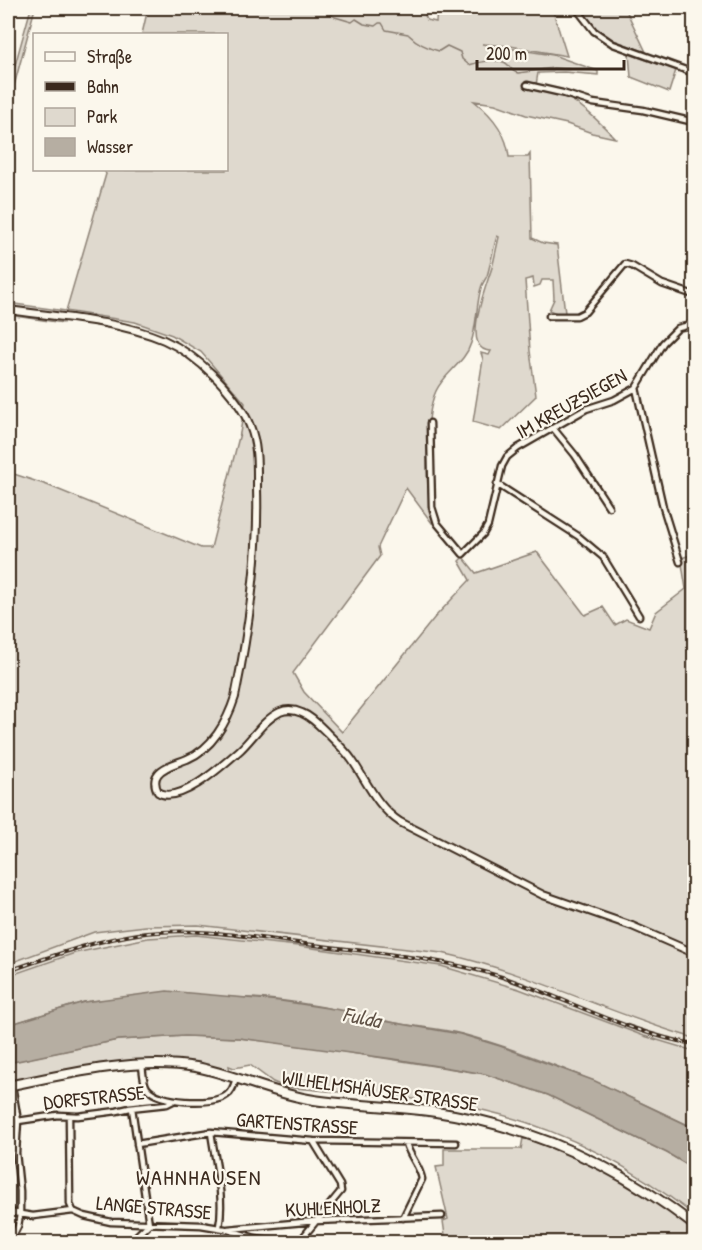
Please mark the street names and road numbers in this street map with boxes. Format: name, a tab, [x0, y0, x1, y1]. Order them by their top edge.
street label: IM KREUZSIEGEN	[511, 361, 631, 445]
street label: WILHELMSHÄUSER STRASSE	[280, 1063, 480, 1117]
street label: DORFSTRASSE	[42, 1078, 146, 1116]
street label: GARTENSTRASSE	[235, 1105, 359, 1141]
street label: LANGE STRASSE	[95, 1189, 213, 1225]
street label: KUHLENHOLZ	[284, 1191, 382, 1223]

